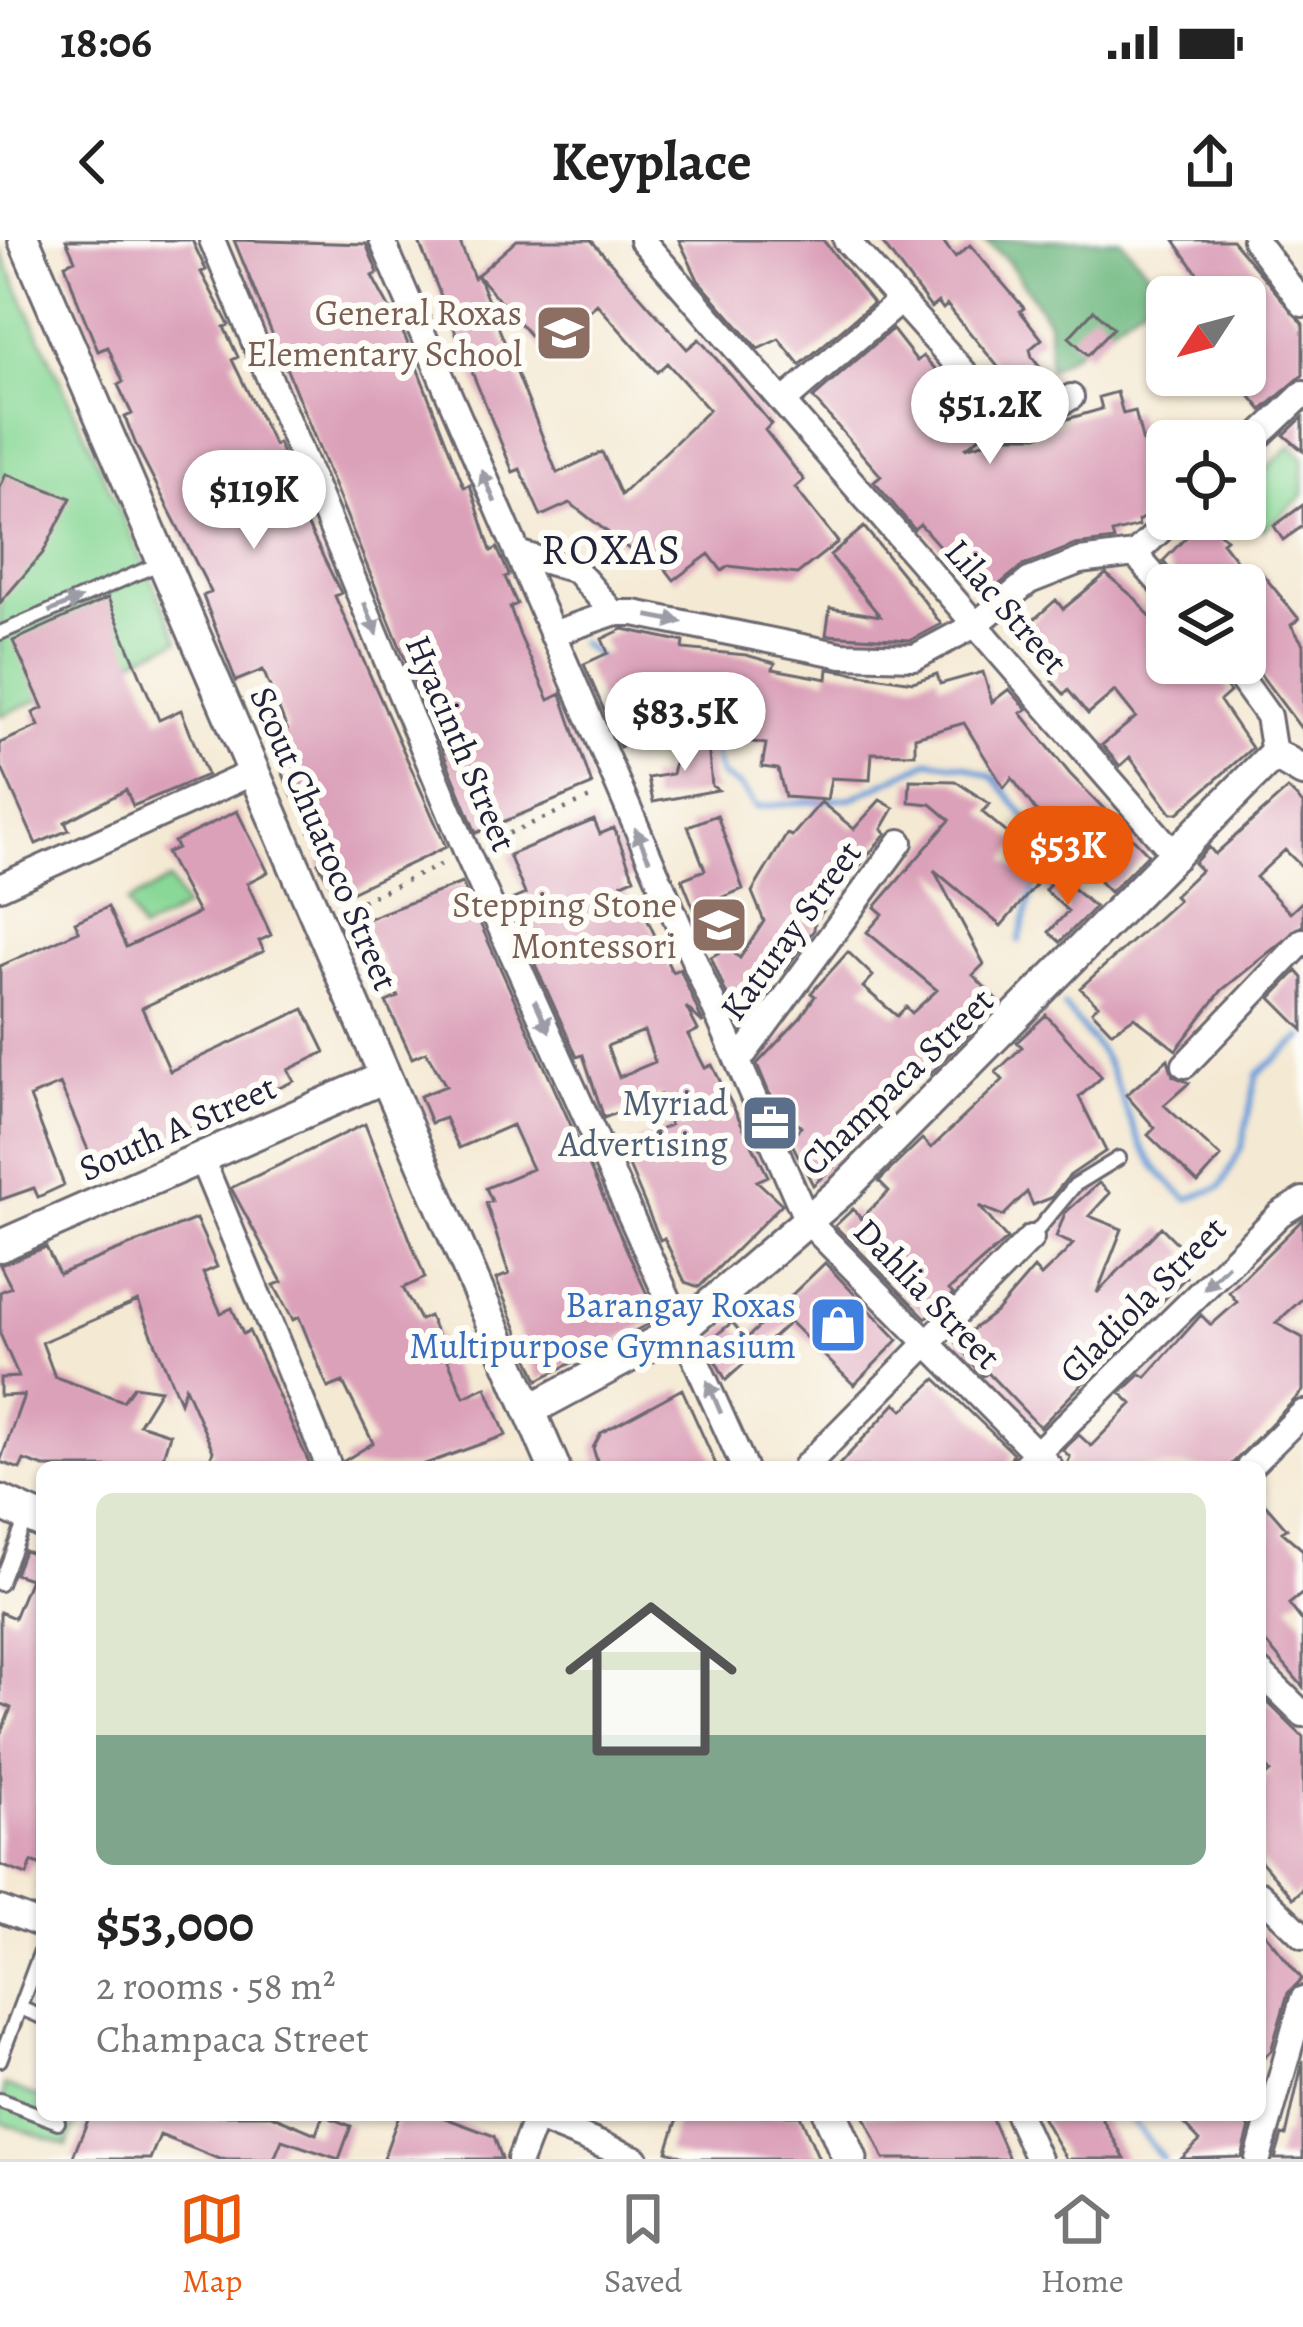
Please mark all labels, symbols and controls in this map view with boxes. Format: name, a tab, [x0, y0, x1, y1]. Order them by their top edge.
text: 18:06	[60, 11, 152, 73]
text: Keyplace	[551, 125, 752, 199]
icon: back	[60, 129, 126, 195]
icon: share	[1177, 129, 1243, 195]
north arrow	[1146, 276, 1266, 396]
map controls	[1146, 276, 1266, 684]
place label: General Roxas Elementary School	[246, 288, 522, 378]
school or university icon: General Roxas Elementary School	[533, 302, 595, 364]
pin: $51.2K	[892, 365, 1088, 467]
text: $51.2K	[938, 377, 1042, 430]
button: locate	[1146, 420, 1266, 540]
pin: $119K	[170, 450, 338, 552]
text: $119K	[209, 462, 299, 515]
one-way arrow	[478, 468, 498, 503]
district label: ROXAS	[541, 521, 683, 578]
street label: Lilac Street	[934, 528, 1079, 685]
button: layers	[1146, 564, 1266, 684]
one-way arrow	[47, 595, 83, 614]
one-way arrow	[362, 601, 381, 637]
one-way arrow	[647, 610, 685, 629]
street label: Hyacinth Street	[394, 628, 529, 859]
pin: $83.5K	[587, 672, 783, 774]
street label: Scout Chuatoco Street	[238, 679, 411, 998]
text: $83.5K	[632, 684, 738, 737]
pin: $53K	[997, 806, 1139, 908]
text: $53K	[1029, 818, 1107, 871]
one-way arrow	[632, 826, 652, 861]
street label: Katuray Street	[708, 830, 872, 1030]
place label: Stepping Stone Montessori	[452, 880, 677, 970]
school or university icon: Stepping Stone Montessori	[688, 894, 750, 956]
street label: Champaca Street	[789, 976, 1004, 1186]
one-way arrow	[532, 999, 552, 1034]
street label: South A Street	[71, 1062, 284, 1193]
place label: Myriad Advertising	[557, 1078, 729, 1168]
office icon: Myriad Advertising	[739, 1092, 801, 1154]
street label: Gladiola Street	[1048, 1205, 1237, 1394]
street label: Dahlia Street	[843, 1207, 1012, 1380]
one-way arrow	[1202, 1263, 1230, 1291]
place label: Barangay Roxas Multipurpose Gymnasium	[409, 1280, 796, 1370]
shop icon: Barangay Roxas Multipurpose Gymnasium	[807, 1294, 869, 1356]
one-way arrow	[703, 1379, 723, 1414]
icon: home	[543, 1571, 759, 1787]
text: $53,000	[96, 1889, 254, 1959]
text: 2 rooms · 58 m²	[96, 1959, 336, 2012]
text: Champaca Street	[96, 2012, 369, 2065]
tab: Map	[179, 2186, 245, 2303]
tab: Saved	[604, 2186, 682, 2303]
tab: Home	[1041, 2186, 1124, 2303]

